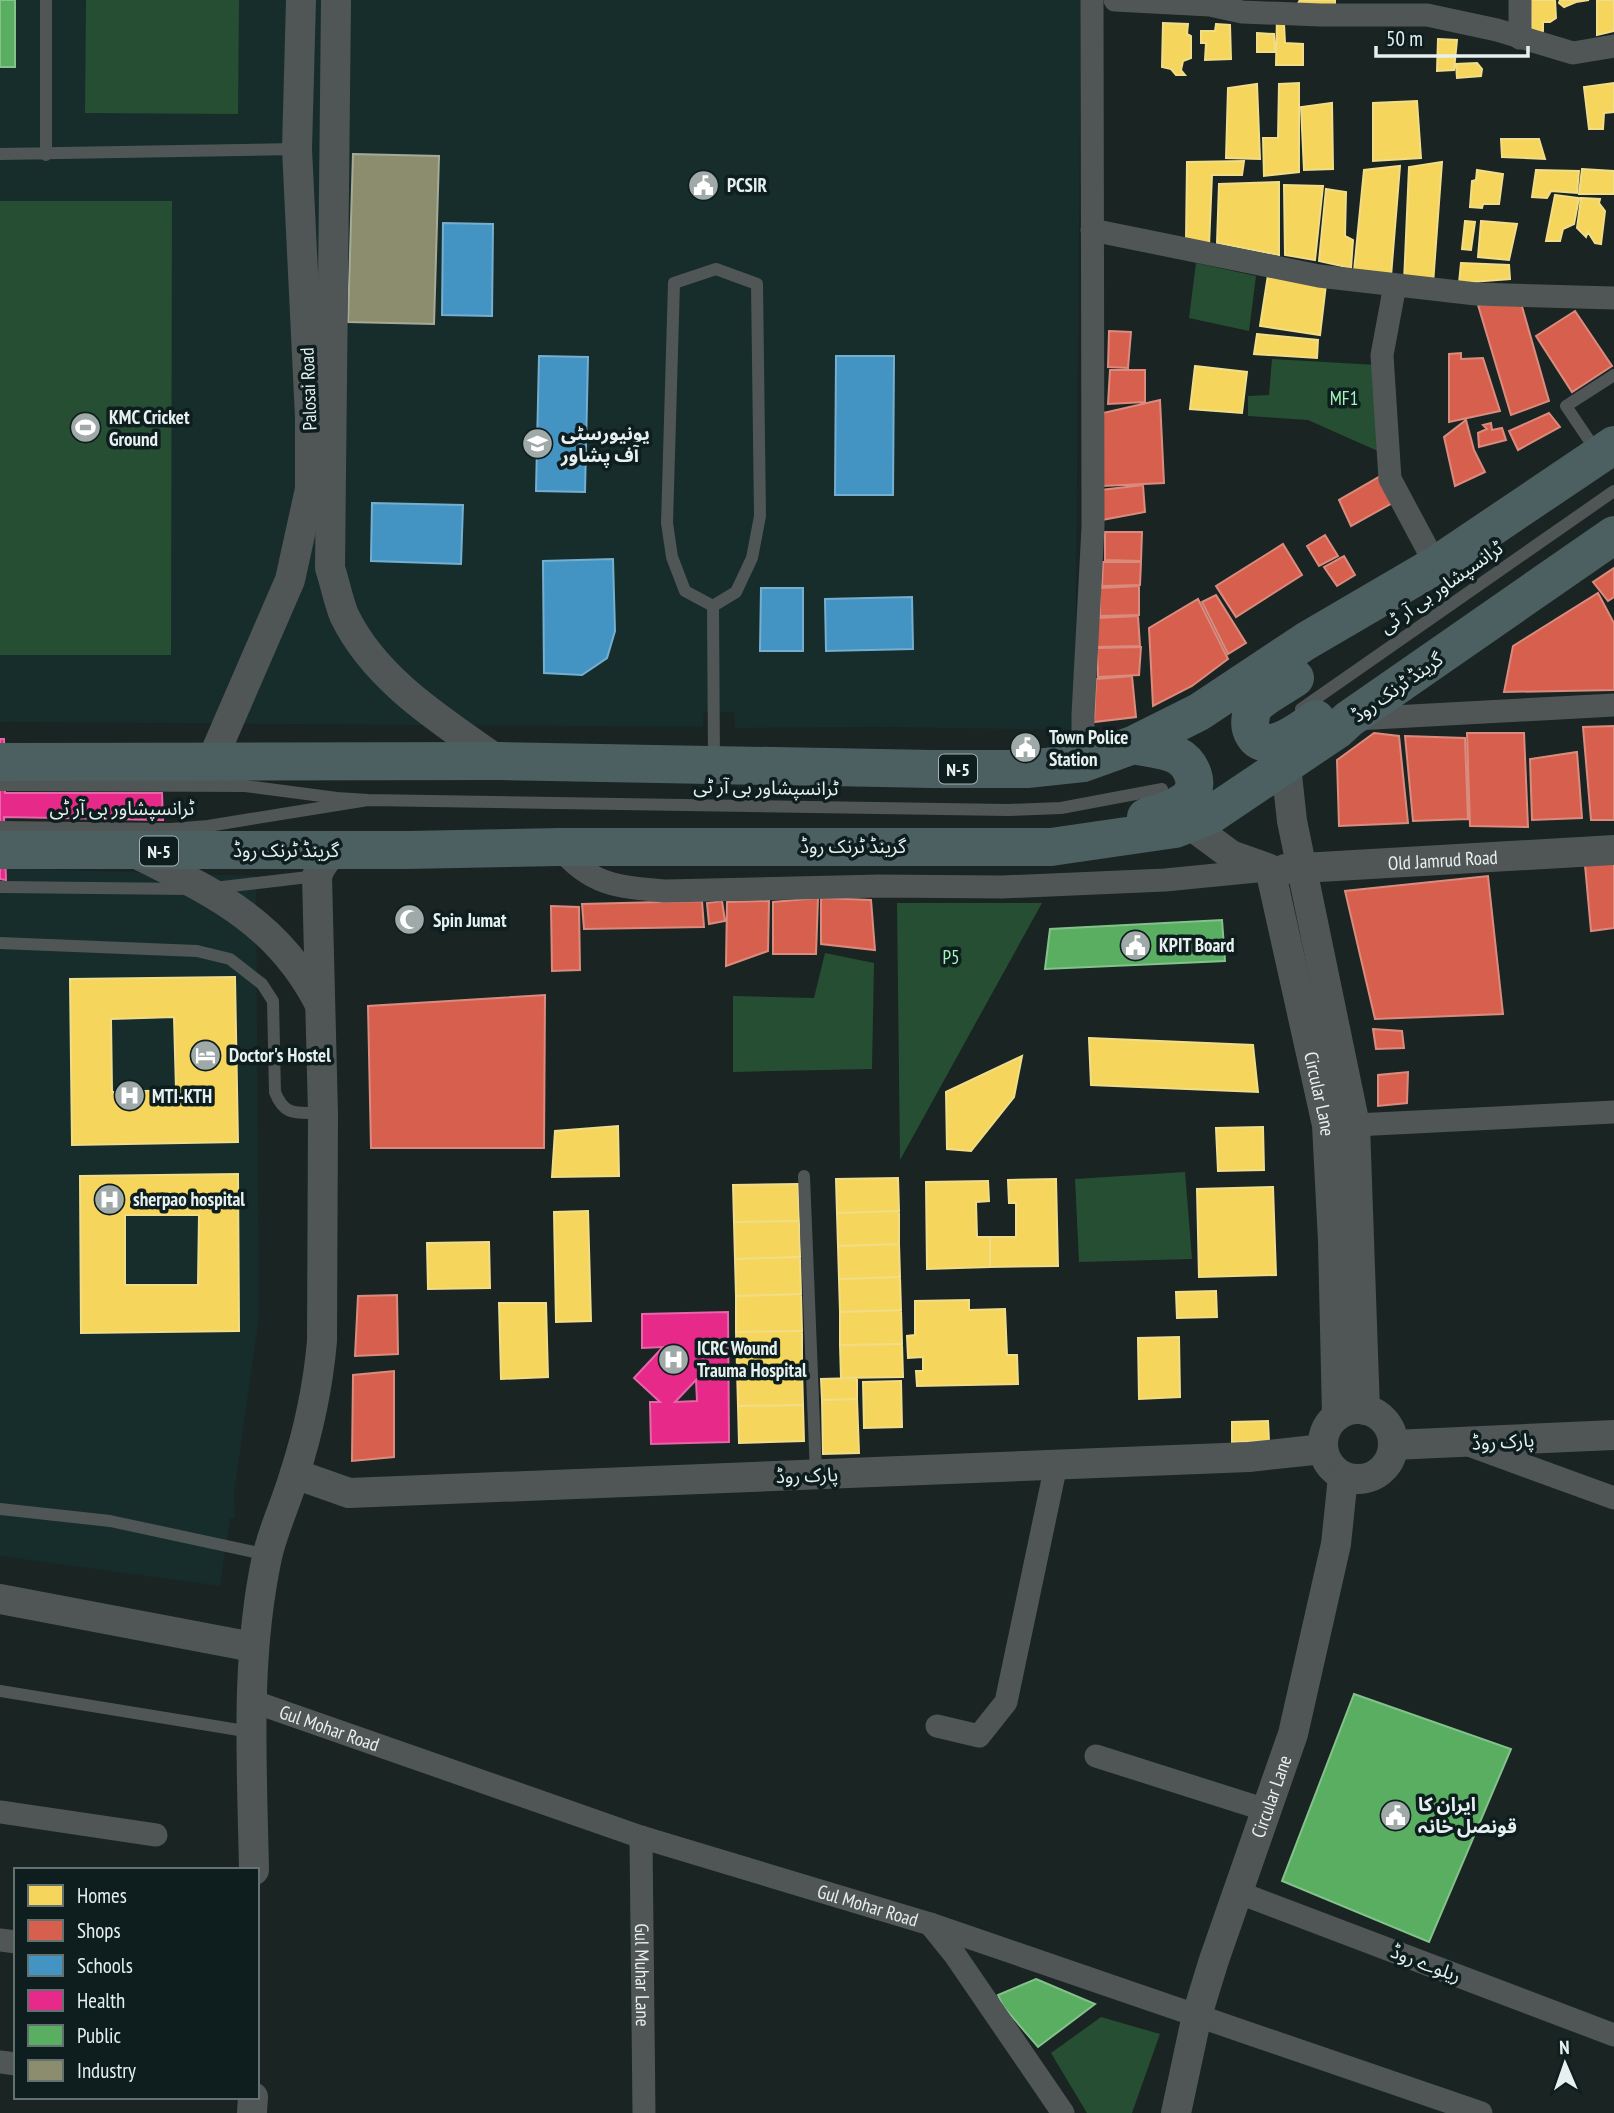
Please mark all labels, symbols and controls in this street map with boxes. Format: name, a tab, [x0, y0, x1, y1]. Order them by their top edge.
scale bar	[1376, 14, 1528, 58]
text: 50 m	[1386, 25, 1423, 52]
public building icon: PCSIR	[687, 168, 721, 202]
place label: PCSIR	[727, 173, 767, 197]
street label: Palosai Road	[295, 347, 321, 431]
park label: MF1	[1330, 386, 1358, 410]
place label: KMC Cricket Ground	[109, 405, 190, 451]
sports icon: KMC Cricket Ground	[69, 411, 103, 445]
place label: یونیورسٹی آف پشاور	[560, 421, 650, 468]
school or university icon: یونیورسٹی آف پشاور	[521, 427, 555, 461]
street label: ٹرانسپشاور بی آر ٹی	[1375, 535, 1508, 639]
street label: گرینڈ ٹرنک روڈ	[1347, 646, 1448, 727]
place label: Town Police Station	[1049, 725, 1128, 771]
public building icon: Town Police Station	[1009, 731, 1043, 765]
road number: N-5	[939, 754, 977, 784]
street label: ٹرانسپشاور بی آر ٹی	[693, 774, 839, 801]
street label: ٹرانسپشاور بی آر ٹی	[49, 796, 195, 821]
street label: گرینڈ ٹرنک روڈ	[800, 834, 907, 858]
road number: N-5	[140, 836, 178, 866]
street label: گرینڈ ٹرنک روڈ	[233, 838, 340, 862]
street label: Old Jamrud Road	[1387, 845, 1498, 875]
mosque icon: Spin Jumat	[393, 903, 427, 937]
place label: Spin Jumat	[433, 908, 507, 932]
public building icon: KPIT Board	[1119, 928, 1153, 962]
place label: KPIT Board	[1159, 933, 1234, 957]
park label: P5	[942, 945, 960, 969]
hotel icon: Doctor's Hostel	[189, 1038, 223, 1072]
place label: Doctor's Hostel	[229, 1043, 331, 1067]
street label: Circular Lane	[1299, 1049, 1340, 1137]
hospital icon: MTI-KTH	[112, 1079, 146, 1113]
place label: MTI-KTH	[152, 1084, 212, 1108]
hospital icon: sherpao hospital	[93, 1182, 127, 1216]
place label: sherpao hospital	[133, 1187, 245, 1211]
place label: ICRC Wound Trauma Hospital	[697, 1336, 807, 1382]
hospital icon: ICRC Wound Trauma Hospital	[657, 1342, 691, 1376]
street label: پارک روڈ	[1471, 1427, 1535, 1456]
street label: پارک روڈ	[775, 1462, 839, 1489]
street label: Gul Mohar Road	[276, 1700, 382, 1757]
street label: Circular Lane	[1246, 1752, 1297, 1841]
place label: ایران کا قونصل خانہ	[1418, 1792, 1517, 1838]
public building icon: ایران کا قونصل خانہ	[1378, 1798, 1412, 1832]
legend	[14, 1868, 259, 2099]
street label: Gul Mohar Road	[815, 1879, 921, 1932]
text: Homes	[77, 1882, 127, 1909]
text: Shops	[77, 1917, 121, 1944]
street label: Gul Muhar Lane	[630, 1923, 655, 2027]
street label: ریلوے روڈ	[1388, 1939, 1464, 1987]
text: Schools	[77, 1952, 133, 1979]
text: Health	[77, 1987, 125, 2014]
text: Public	[77, 2022, 122, 2049]
north arrow	[1530, 2029, 1600, 2099]
text: N	[1559, 2035, 1570, 2059]
text: Industry	[77, 2057, 136, 2084]

